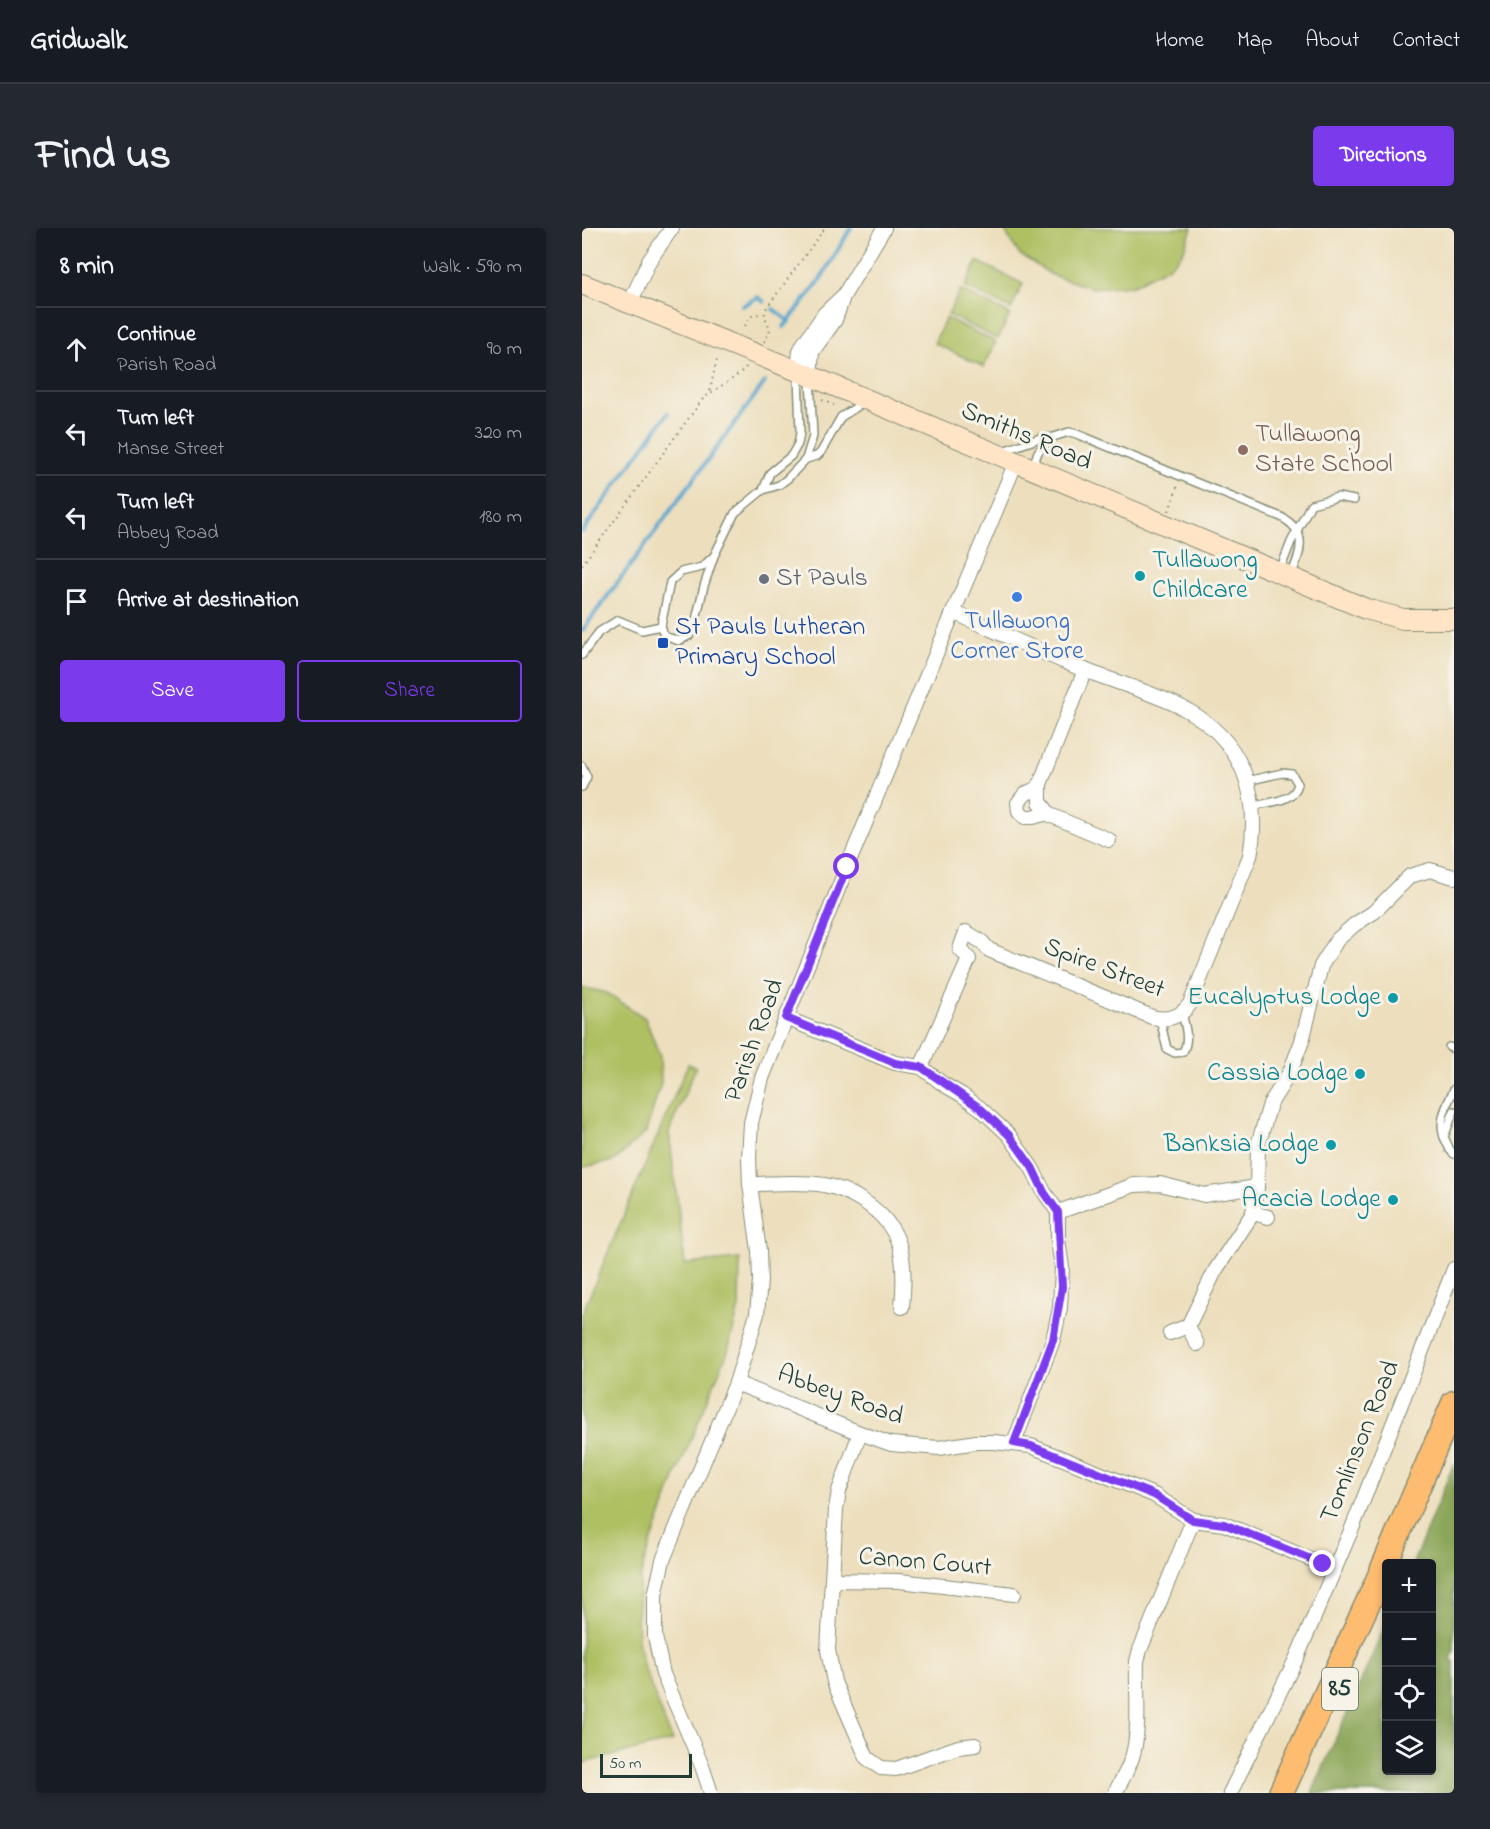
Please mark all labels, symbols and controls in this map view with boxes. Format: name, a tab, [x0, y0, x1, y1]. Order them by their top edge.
text: Gridwalk	[30, 21, 127, 62]
text: Home	[1155, 26, 1204, 56]
text: Map	[1237, 26, 1272, 56]
text: About	[1305, 26, 1359, 56]
text: Contact	[1392, 26, 1460, 56]
text: Find us	[36, 126, 171, 187]
button: Directions	[1313, 126, 1454, 186]
text: 8 min	[60, 248, 114, 286]
text: Walk · 590 m	[423, 253, 522, 282]
text: Continue	[117, 319, 196, 351]
icon: ahead	[60, 333, 93, 366]
text: 90 m	[487, 335, 522, 364]
text: Parish Road	[117, 351, 216, 380]
street label: Smiths Road	[955, 392, 1098, 482]
text: Turn left	[117, 403, 194, 435]
place label: Tullawong State School	[1255, 416, 1393, 484]
icon: left	[60, 417, 93, 450]
text: 320 m	[475, 419, 522, 448]
text: Manse Street	[117, 435, 224, 464]
marker: Tullawong State School	[1236, 443, 1250, 457]
text: Turn left	[117, 487, 194, 519]
icon: left	[60, 501, 93, 534]
text: 180 m	[479, 503, 522, 532]
text: Abbey Road	[117, 519, 218, 548]
place label: Tullawong Childcare	[1152, 542, 1258, 610]
place label: St Pauls	[776, 560, 868, 598]
marker: Tullawong Childcare	[1133, 569, 1147, 583]
marker: St Pauls	[757, 572, 771, 586]
icon: arrive	[60, 585, 93, 618]
text: Arrive at destination	[117, 585, 299, 617]
marker: Tullawong Corner Store	[1010, 590, 1024, 604]
place label: Tullawong Corner Store	[950, 603, 1084, 671]
place label: St Pauls Lutheran Primary School	[675, 609, 865, 677]
marker: St Pauls Lutheran Primary School	[656, 636, 670, 650]
button: Save	[60, 660, 285, 722]
button: Share	[297, 660, 522, 722]
route start	[833, 853, 859, 879]
street label: Spire Street	[1038, 928, 1170, 1010]
street label: Parish Road	[715, 974, 795, 1108]
place label: Eucalyptus Lodge	[1188, 979, 1381, 1017]
marker: Eucalyptus Lodge	[1386, 991, 1400, 1005]
place label: Cassia Lodge	[1207, 1055, 1348, 1093]
marker: Cassia Lodge	[1353, 1067, 1367, 1081]
place label: Banksia Lodge	[1163, 1126, 1319, 1164]
marker: Banksia Lodge	[1324, 1138, 1338, 1152]
place label: Acacia Lodge	[1242, 1181, 1381, 1219]
marker: Acacia Lodge	[1386, 1193, 1400, 1207]
street label: Tomlinson Road	[1311, 1355, 1411, 1529]
street label: Abbey Road	[772, 1356, 909, 1437]
street label: Canon Court	[857, 1538, 993, 1588]
route end	[1309, 1550, 1335, 1576]
map controls	[1382, 1559, 1436, 1775]
button: +	[1382, 1559, 1436, 1613]
button: −	[1382, 1613, 1436, 1667]
button: locate	[1382, 1667, 1436, 1721]
road number: 85	[1322, 1668, 1358, 1710]
button: layers	[1382, 1721, 1436, 1775]
scale bar	[600, 1751, 692, 1778]
text: 50 m	[609, 1752, 641, 1776]

